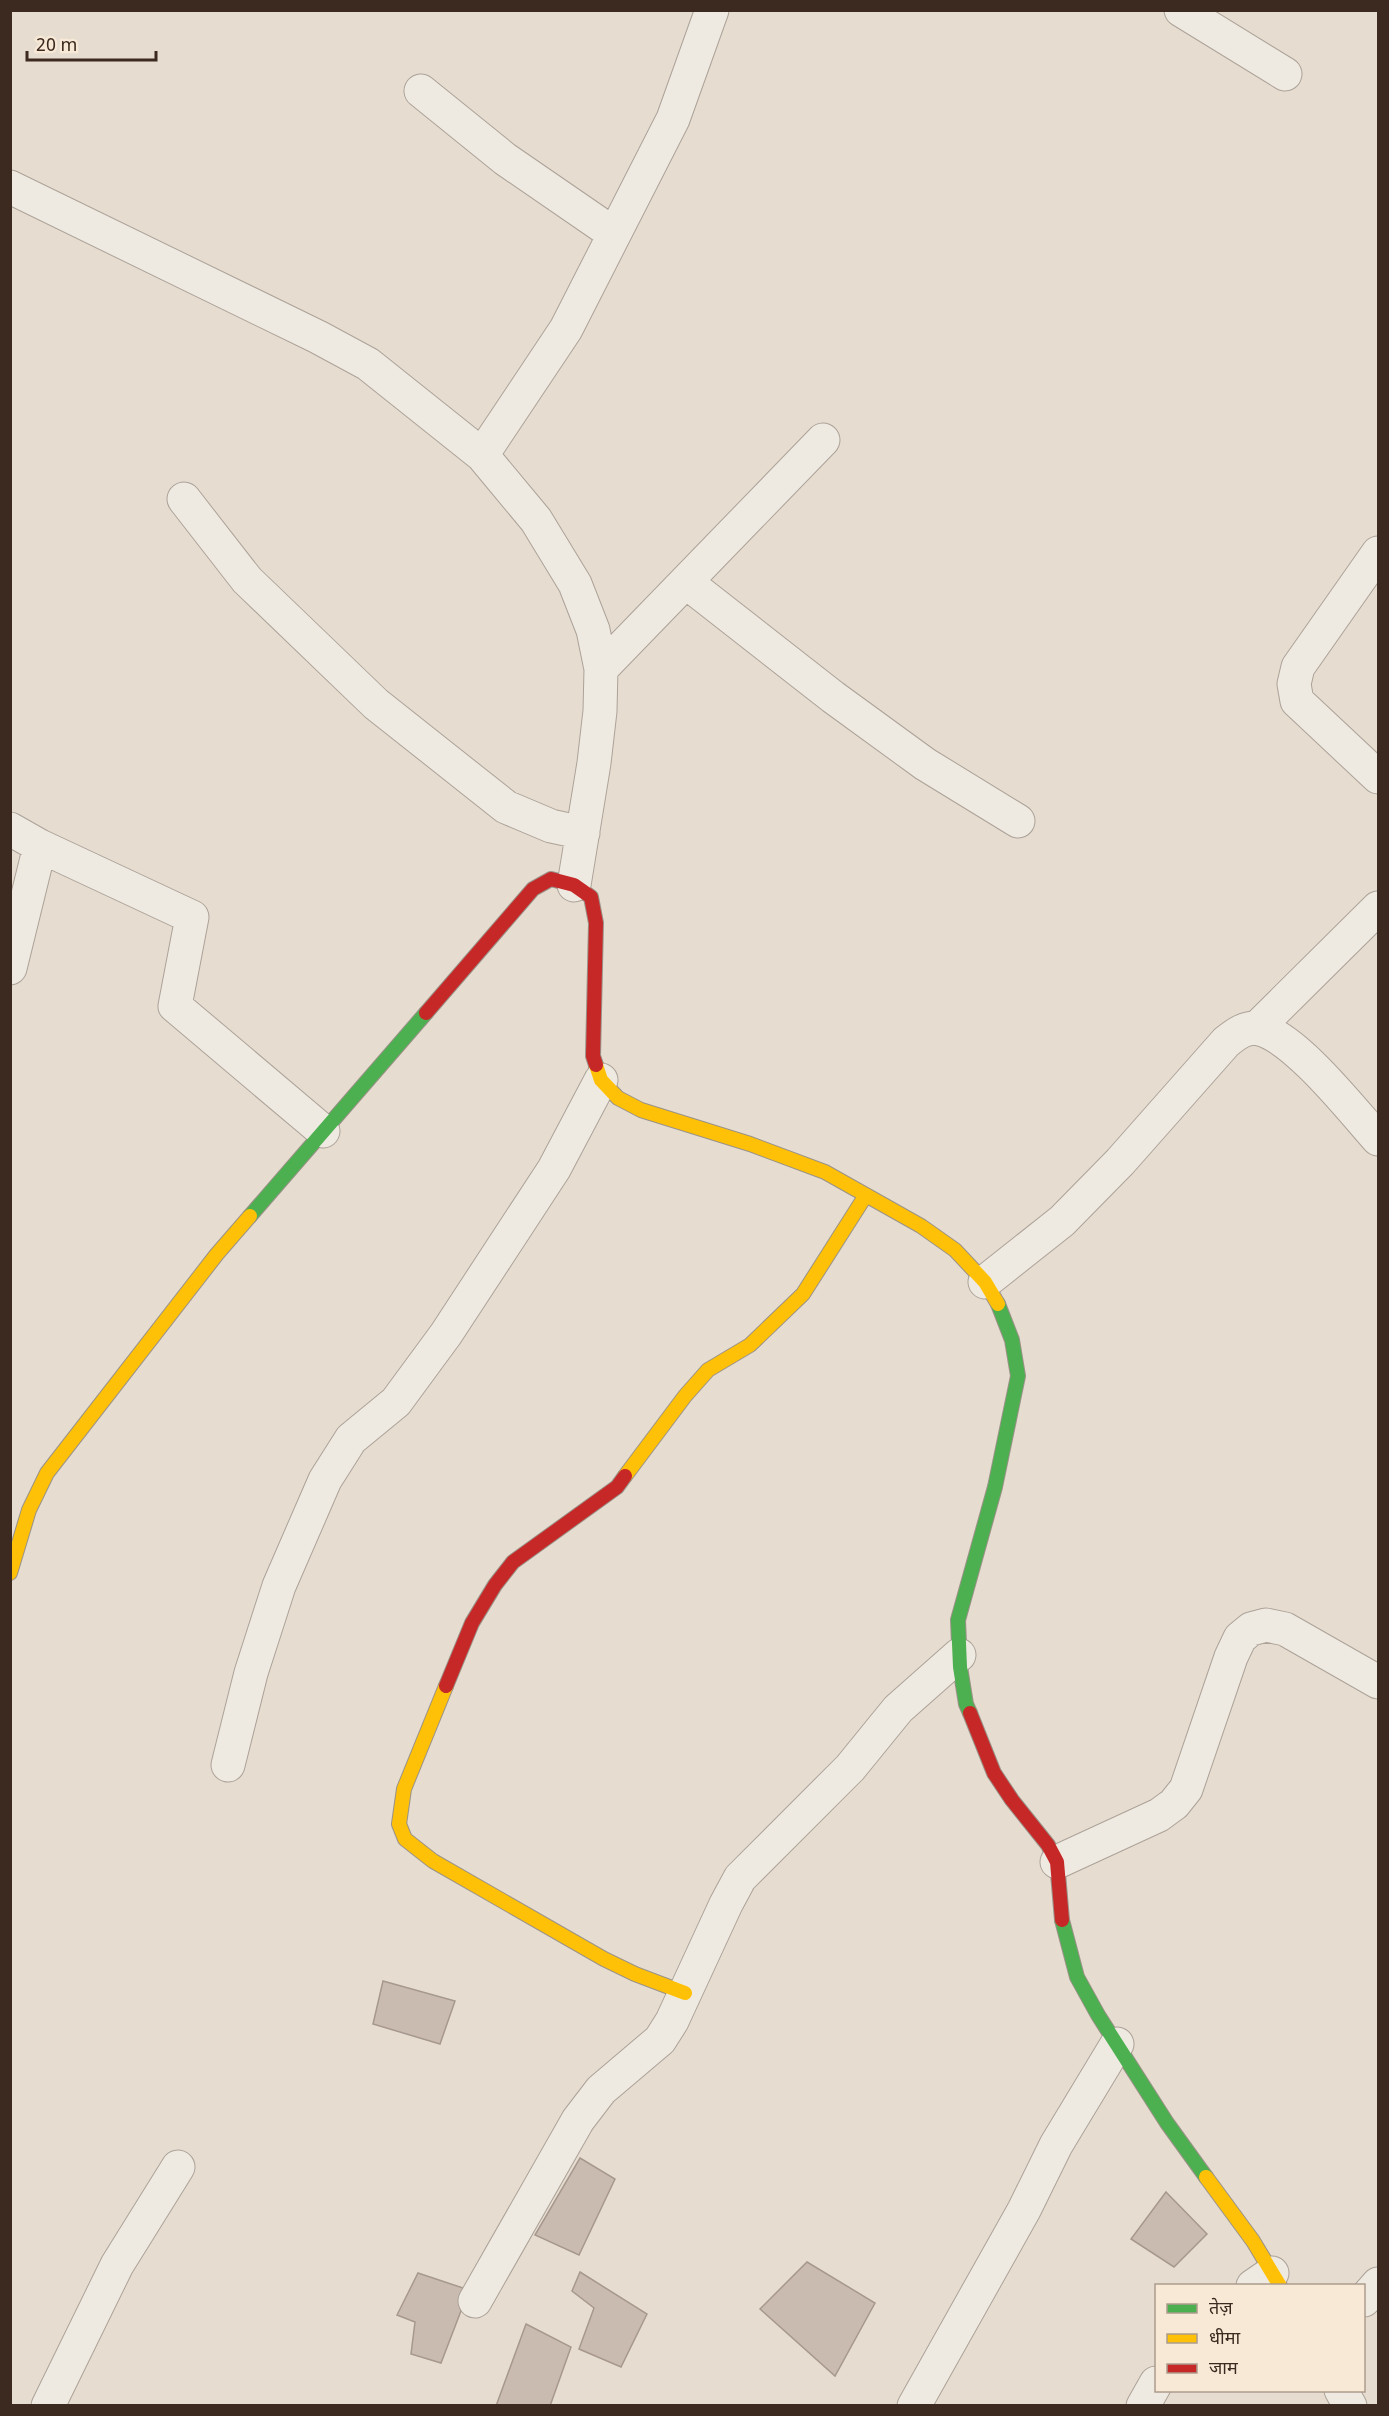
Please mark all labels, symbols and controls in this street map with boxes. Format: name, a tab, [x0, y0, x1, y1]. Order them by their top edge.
scale bar	[27, 24, 156, 62]
text: 20 m	[36, 35, 77, 58]
legend	[1155, 2284, 1365, 2392]
text: तेज़	[1209, 2297, 1233, 2321]
text: धीमा	[1209, 2328, 1240, 2351]
text: जाम	[1209, 2358, 1239, 2381]

